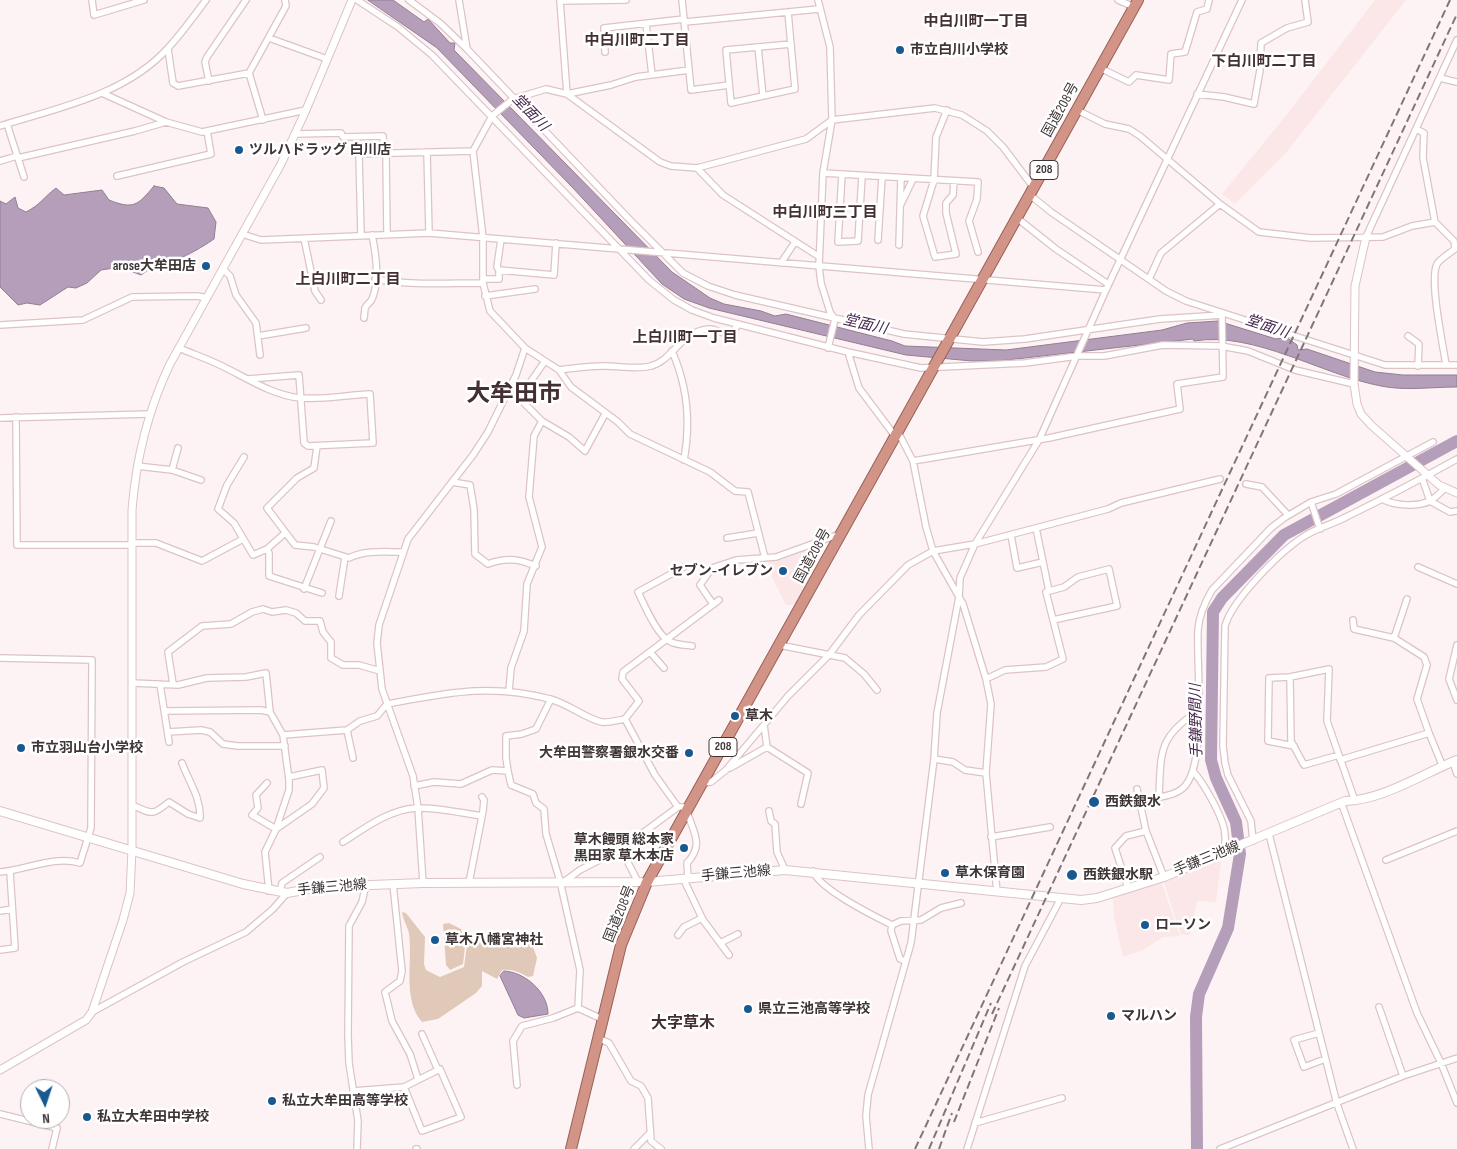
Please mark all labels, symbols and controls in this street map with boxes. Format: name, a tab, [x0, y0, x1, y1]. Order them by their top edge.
district label: 中白川町一丁目	[924, 13, 1028, 31]
district label: 中白川町二丁目	[585, 32, 689, 50]
place label: 市立白川小学校	[910, 42, 1008, 58]
marker: 市立白川小学校	[894, 44, 906, 56]
district label: 下白川町二丁目	[1212, 53, 1316, 71]
street label: 国道208号	[1039, 80, 1083, 140]
water label: 堂面川	[508, 91, 552, 135]
place label: ツルハドラッグ 白川店	[249, 142, 391, 158]
marker: ツルハドラッグ 白川店	[233, 144, 245, 156]
road number: 208	[1030, 160, 1058, 180]
district label: 中白川町三丁目	[773, 204, 877, 222]
place label: arose大牟田店	[113, 258, 196, 274]
marker: arose大牟田店	[200, 260, 212, 272]
district label: 上白川町二丁目	[296, 271, 400, 289]
water label: 堂面川	[841, 311, 889, 339]
water label: 堂面川	[1243, 311, 1291, 343]
district label: 上白川町一丁目	[633, 329, 737, 347]
district label: 大牟田市	[466, 381, 562, 409]
street label: 国道208号	[791, 526, 835, 586]
place label: セブン-イレブン	[670, 563, 773, 579]
marker: セブン-イレブン	[777, 565, 789, 577]
water label: 手鎌野間川	[1187, 683, 1207, 759]
place label: 草木	[745, 708, 773, 724]
marker: 草木	[729, 710, 741, 722]
road number: 208	[709, 738, 737, 756]
place label: 市立羽山台小学校	[31, 740, 143, 756]
marker: 市立羽山台小学校	[15, 742, 27, 754]
place label: 大牟田警察署銀水交番	[539, 745, 679, 761]
marker: 大牟田警察署銀水交番	[683, 747, 695, 759]
place label: 西鉄銀水	[1105, 794, 1161, 810]
marker: 西鉄銀水	[1087, 795, 1101, 809]
place label: 草木饅頭 総本家 黒田家 草木本店	[574, 832, 674, 864]
street label: 手鎌三池線	[1171, 838, 1243, 880]
marker: 草木饅頭 総本家 黒田家 草木本店	[678, 842, 690, 854]
street label: 手鎌三池線	[700, 863, 772, 885]
place label: 草木保育園	[955, 865, 1025, 881]
marker: 草木保育園	[939, 867, 951, 879]
place label: 西鉄銀水駅	[1083, 867, 1153, 883]
marker: 西鉄銀水駅	[1065, 868, 1079, 882]
street label: 手鎌三池線	[296, 877, 368, 899]
street label: 国道208号	[601, 883, 639, 945]
place label: ローソン	[1155, 917, 1211, 933]
marker: ローソン	[1139, 919, 1151, 931]
place label: 草木八幡宮神社	[445, 932, 543, 948]
marker: 草木八幡宮神社	[429, 934, 441, 946]
place label: 県立三池高等学校	[758, 1001, 870, 1017]
marker: 県立三池高等学校	[742, 1003, 754, 1015]
place label: マルハン	[1121, 1008, 1177, 1024]
marker: マルハン	[1105, 1010, 1117, 1022]
district label: 大字草木	[651, 1014, 715, 1034]
north arrow	[20, 1079, 70, 1129]
place label: 私立大牟田高等学校	[282, 1093, 408, 1109]
marker: 私立大牟田高等学校	[266, 1095, 278, 1107]
place label: 私立大牟田中学校	[97, 1109, 209, 1125]
text: N	[42, 1110, 50, 1127]
marker: 私立大牟田中学校	[81, 1111, 93, 1123]

